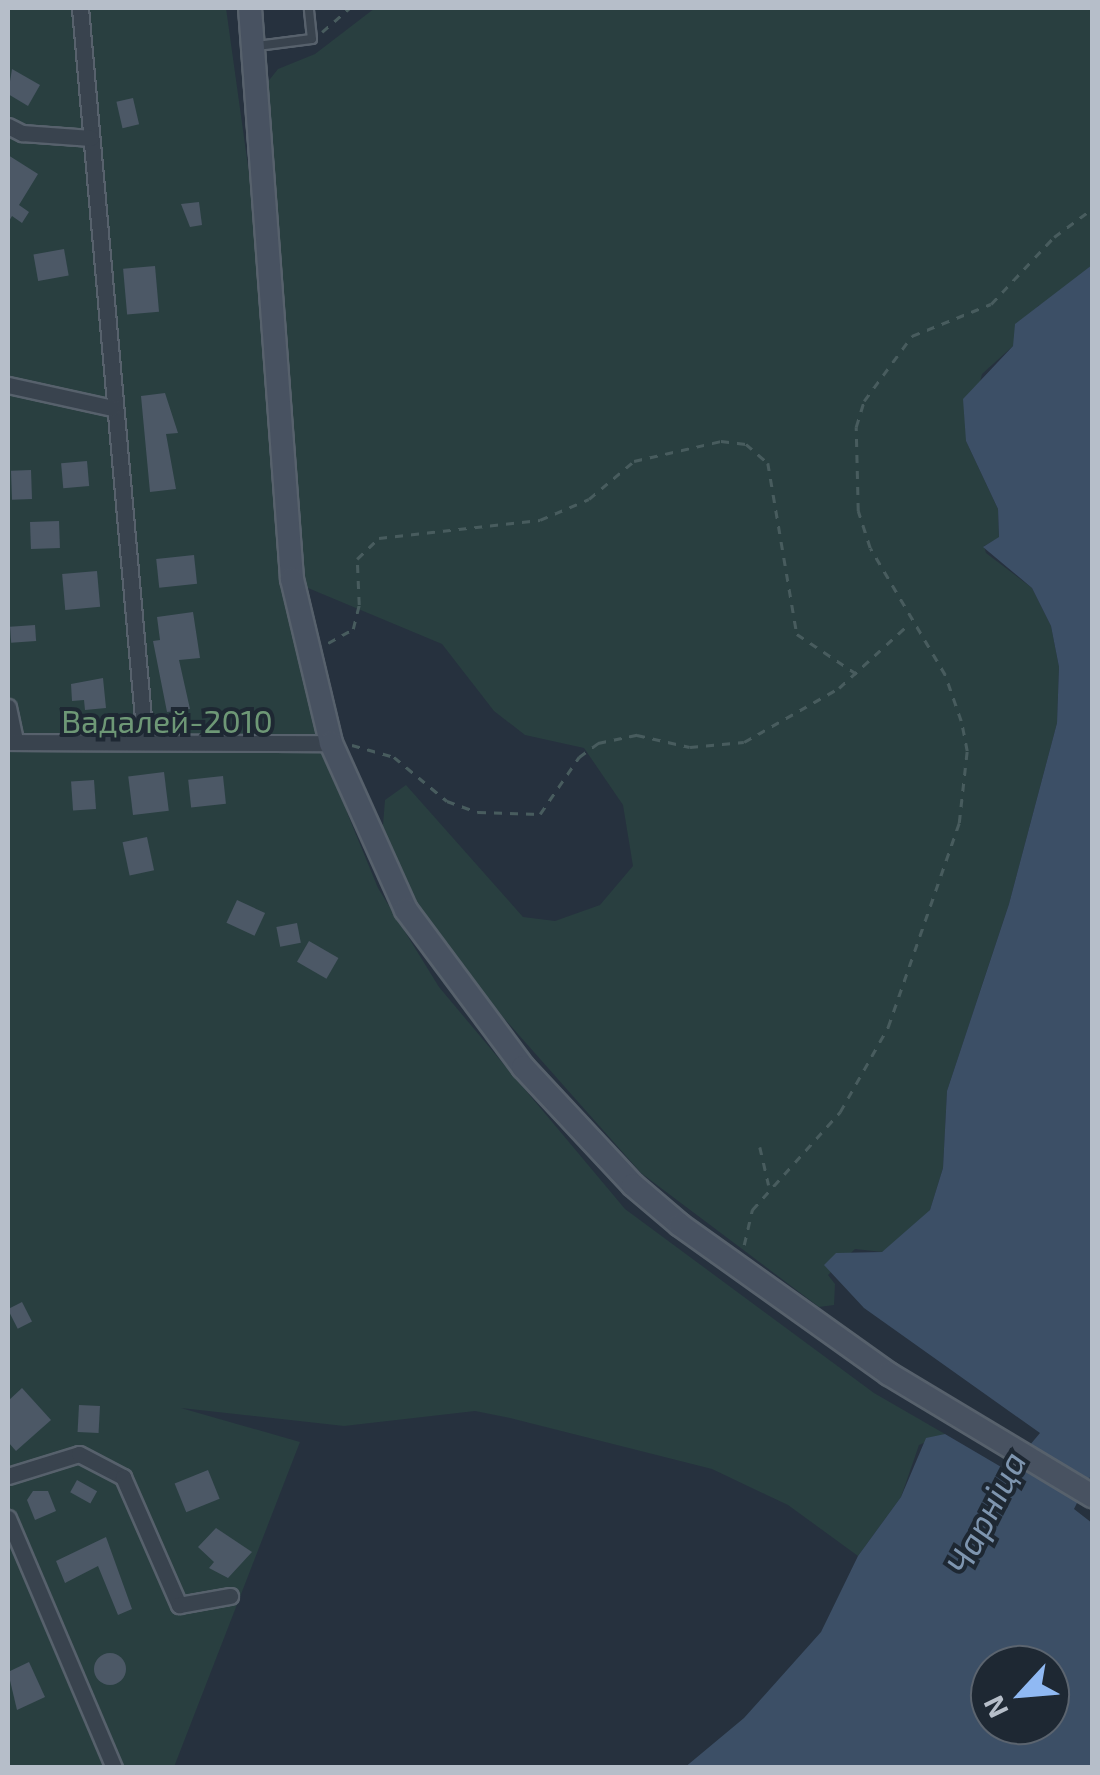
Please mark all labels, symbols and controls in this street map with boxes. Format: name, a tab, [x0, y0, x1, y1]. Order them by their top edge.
park label: Вадалей-2010	[61, 701, 273, 739]
water label: Чарніца	[936, 1444, 1034, 1580]
north arrow	[970, 1645, 1070, 1745]
text: N	[975, 1691, 1015, 1724]

